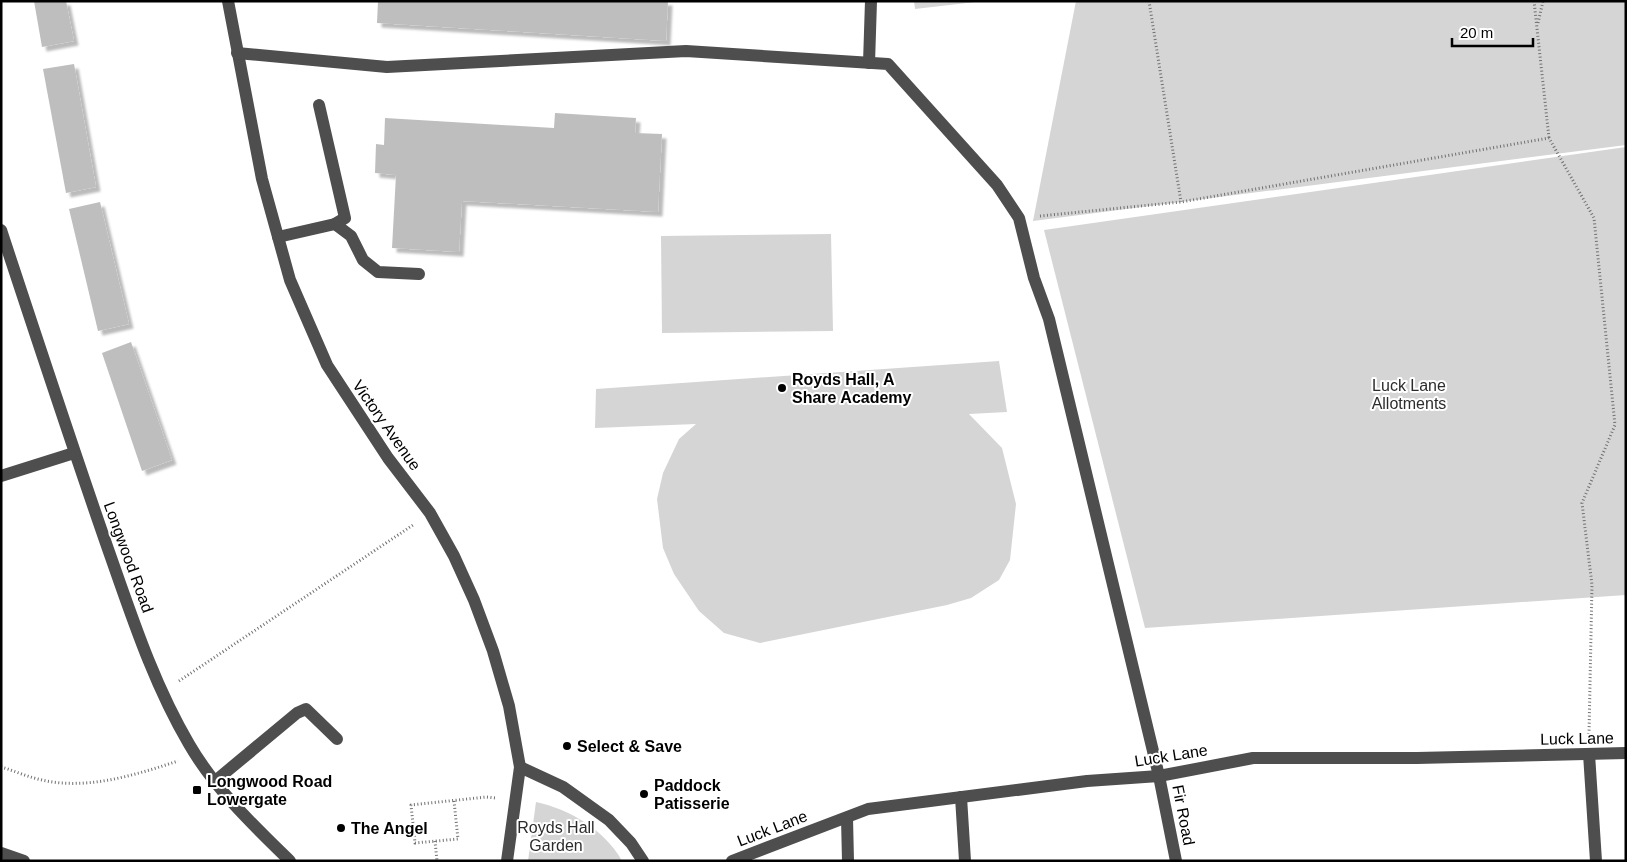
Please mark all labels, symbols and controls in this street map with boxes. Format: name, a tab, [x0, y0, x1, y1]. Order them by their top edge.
scale bar	[1452, 15, 1533, 47]
text: 20 m	[1460, 24, 1493, 41]
place label: Royds Hall, A Share Academy	[792, 371, 912, 406]
street label: Victory Avenue	[349, 377, 424, 474]
park label: Luck Lane Allotments	[1372, 377, 1446, 412]
marker: Royds Hall, A Share Academy	[776, 382, 788, 394]
street label: Longwood Road	[101, 500, 156, 615]
street label: Luck Lane	[1540, 729, 1614, 748]
place label: Select & Save	[577, 738, 682, 755]
marker: Select & Save	[561, 740, 573, 752]
street label: Luck Lane	[1133, 741, 1209, 770]
place label: Longwood Road Lowergate	[207, 773, 332, 808]
place label: Paddock Patisserie	[654, 777, 730, 812]
street label: Fir Road	[1169, 783, 1198, 847]
marker: Longwood Road Lowergate	[191, 784, 203, 796]
marker: Paddock Patisserie	[638, 788, 650, 800]
street label: Luck Lane	[735, 807, 810, 850]
park label: Royds Hall Garden	[517, 819, 595, 854]
place label: The Angel	[351, 820, 428, 837]
marker: The Angel	[335, 822, 347, 834]

